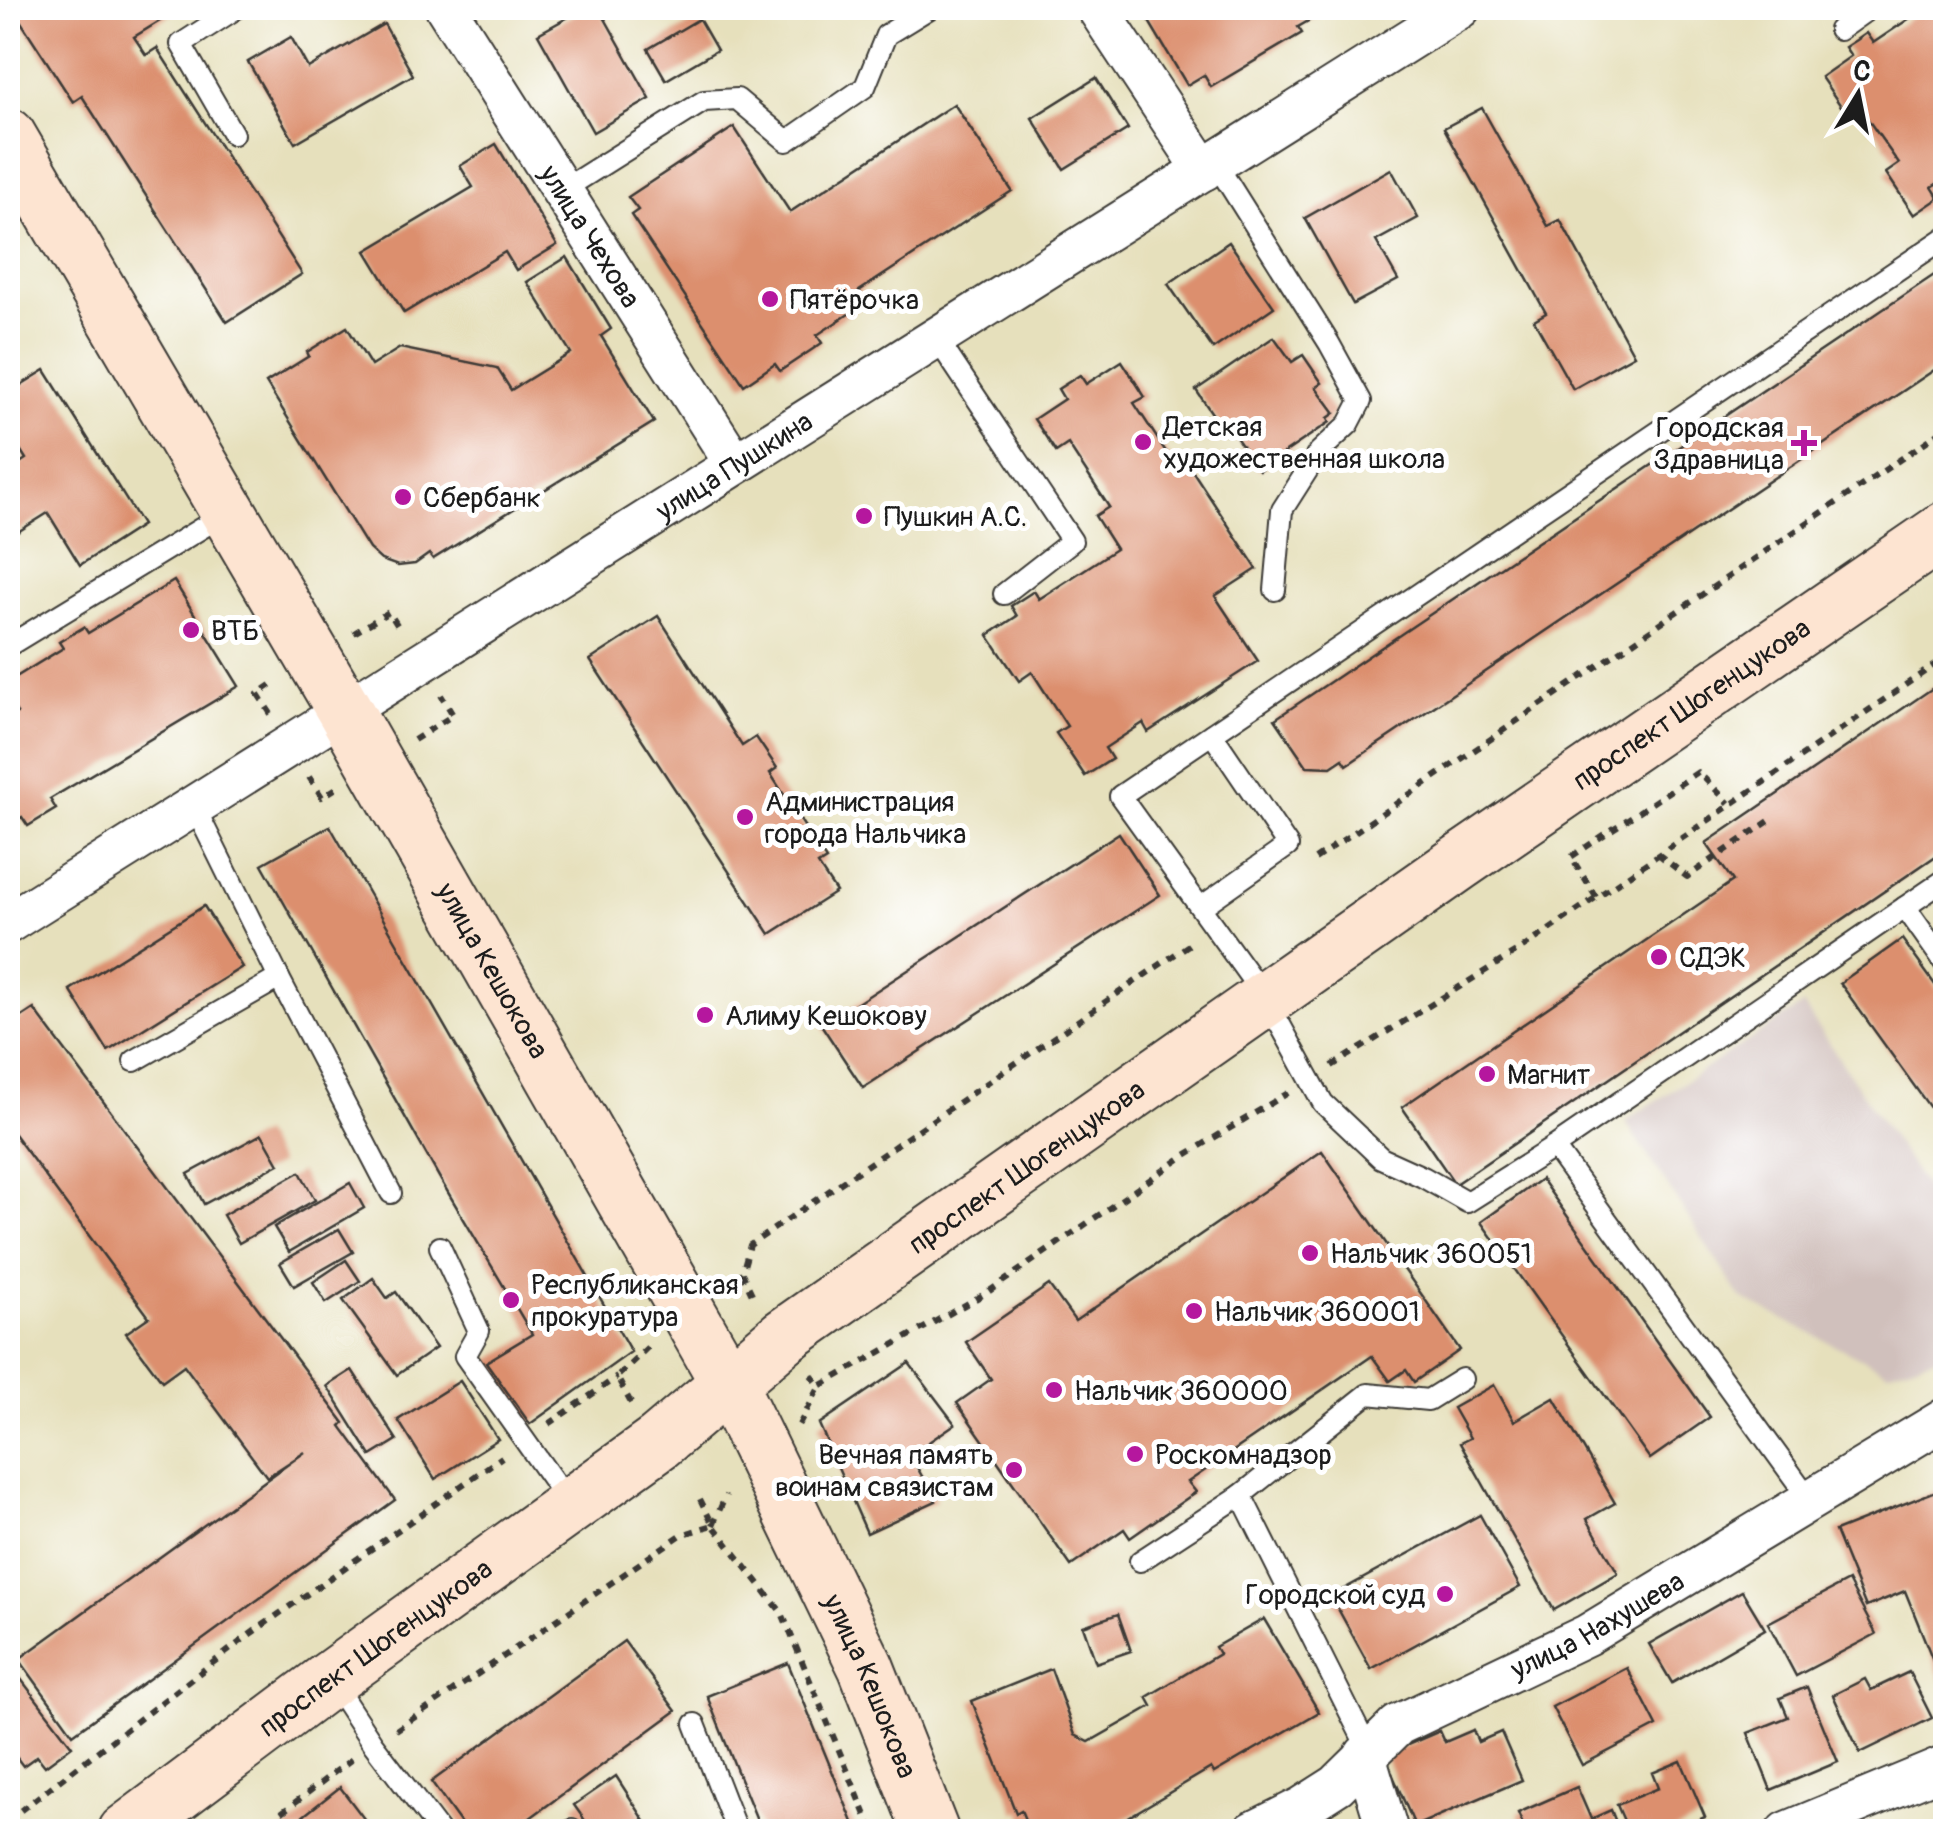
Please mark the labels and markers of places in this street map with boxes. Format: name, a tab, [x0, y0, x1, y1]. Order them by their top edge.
place label: Пятёрочка	[790, 283, 919, 318]
marker: Пятёрочка	[759, 288, 781, 310]
place label: Детская художественная школа	[1162, 410, 1445, 477]
place label: Городская Здравница	[1653, 411, 1784, 478]
marker: Детская художественная школа	[1132, 431, 1154, 453]
marker: Городская Здравница	[1793, 432, 1815, 454]
place label: Сбербанк	[423, 481, 541, 516]
marker: Сбербанк	[392, 486, 414, 508]
place label: Пушкин А.С.	[884, 500, 1027, 535]
marker: Пушкин А.С.	[853, 505, 875, 527]
place label: ВТБ	[211, 614, 259, 649]
marker: ВТБ	[180, 619, 202, 641]
place label: Администрация города Нальчика	[765, 785, 966, 852]
marker: Администрация города Нальчика	[734, 806, 756, 828]
place label: СДЭК	[1679, 941, 1746, 976]
marker: СДЭК	[1648, 946, 1670, 968]
place label: Алиму Кешокову	[725, 999, 927, 1034]
marker: Алиму Кешокову	[694, 1004, 716, 1026]
place label: Магнит	[1507, 1058, 1590, 1093]
marker: Магнит	[1476, 1063, 1498, 1085]
place label: Нальчик 360051	[1330, 1237, 1532, 1272]
marker: Нальчик 360051	[1299, 1242, 1321, 1264]
place label: Республиканская прокуратура	[531, 1268, 739, 1335]
marker: Республиканская прокуратура	[500, 1289, 522, 1311]
place label: Нальчик 360001	[1214, 1295, 1420, 1330]
marker: Нальчик 360001	[1183, 1300, 1205, 1322]
place label: Нальчик 360000	[1074, 1374, 1288, 1409]
marker: Нальчик 360000	[1043, 1379, 1065, 1401]
place label: Вечная память воинам связистам	[775, 1438, 994, 1505]
place label: Роскомнадзор	[1155, 1438, 1332, 1473]
marker: Роскомнадзор	[1124, 1443, 1146, 1465]
marker: Вечная память воинам связистам	[1003, 1459, 1025, 1481]
place label: Городской суд	[1245, 1578, 1425, 1613]
marker: Городской суд	[1434, 1583, 1456, 1605]

